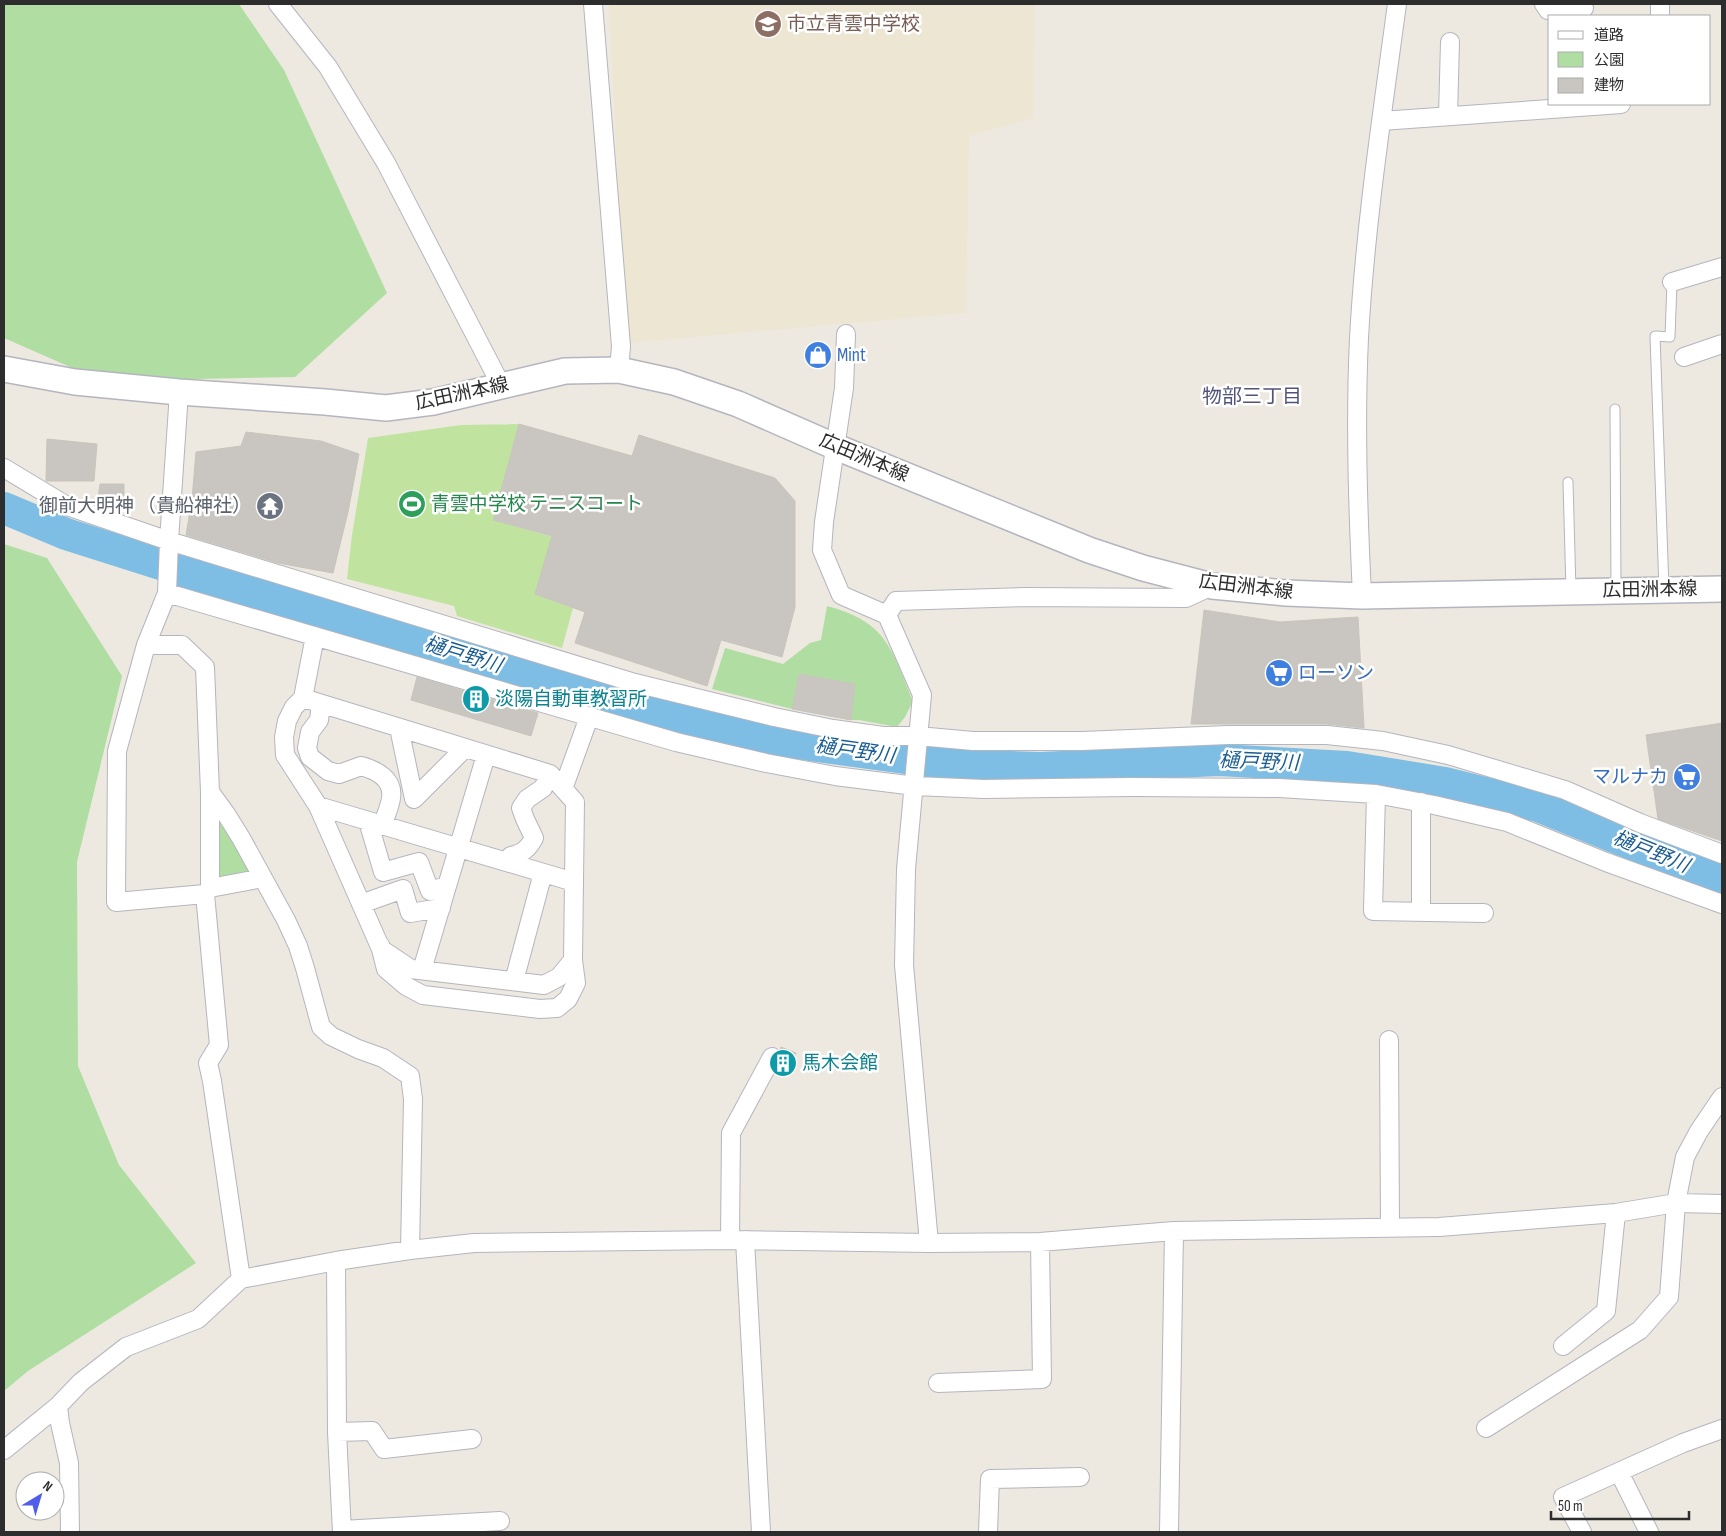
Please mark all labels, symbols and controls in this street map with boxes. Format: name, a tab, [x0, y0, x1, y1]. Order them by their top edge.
school or university icon: 市立青雲中学校	[753, 9, 783, 39]
place label: 市立青雲中学校	[787, 13, 920, 36]
legend	[1548, 15, 1711, 105]
text: 道路	[1594, 26, 1624, 45]
text: 公園	[1594, 51, 1624, 70]
text: 建物	[1594, 76, 1624, 95]
shop icon: Mint	[803, 340, 833, 370]
place label: Mint	[837, 344, 866, 367]
street label: 広田洲本線	[413, 373, 511, 415]
district label: 物部三丁目	[1202, 385, 1302, 409]
street label: 広田洲本線	[816, 429, 912, 487]
sports icon: 青雲中学校 テニスコート	[397, 489, 427, 519]
temple icon: 御前大明神 （貴船神社）	[255, 491, 285, 521]
place label: 青雲中学校 テニスコート	[431, 493, 643, 516]
place label: 御前大明神 （貴船神社）	[39, 495, 251, 518]
street label: 広田洲本線	[1197, 570, 1295, 604]
street label: 広田洲本線	[1602, 578, 1698, 602]
water label: 樋戸野川	[421, 632, 507, 679]
supermarket icon: ローソン	[1264, 658, 1294, 688]
place label: ローソン	[1298, 662, 1374, 685]
building icon: 淡陽自動車教習所	[461, 684, 491, 714]
place label: 淡陽自動車教習所	[495, 688, 647, 711]
water label: 樋戸野川	[814, 734, 898, 769]
water label: 樋戸野川	[1219, 749, 1301, 775]
supermarket icon: マルナカ	[1672, 762, 1702, 792]
place label: マルナカ	[1592, 766, 1668, 789]
water label: 樋戸野川	[1609, 826, 1694, 879]
building icon: 馬木会館	[768, 1048, 798, 1078]
place label: 馬木会館	[802, 1052, 878, 1075]
north arrow	[15, 1471, 65, 1521]
text: N	[40, 1477, 56, 1495]
scale bar	[1551, 1488, 1688, 1520]
text: 50 m	[1558, 1497, 1583, 1516]

